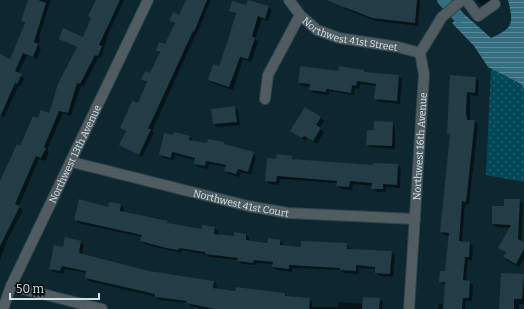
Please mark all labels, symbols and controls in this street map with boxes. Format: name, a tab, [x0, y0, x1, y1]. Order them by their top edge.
street label: Northwest 41st Street	[300, 15, 399, 54]
street label: Northwest 16th Avenue	[411, 92, 430, 201]
street label: Northwest 13th Avenue	[47, 103, 104, 205]
street label: Northwest 41st Court	[192, 188, 290, 220]
scale bar	[10, 275, 99, 301]
text: 50 m	[16, 282, 45, 296]

